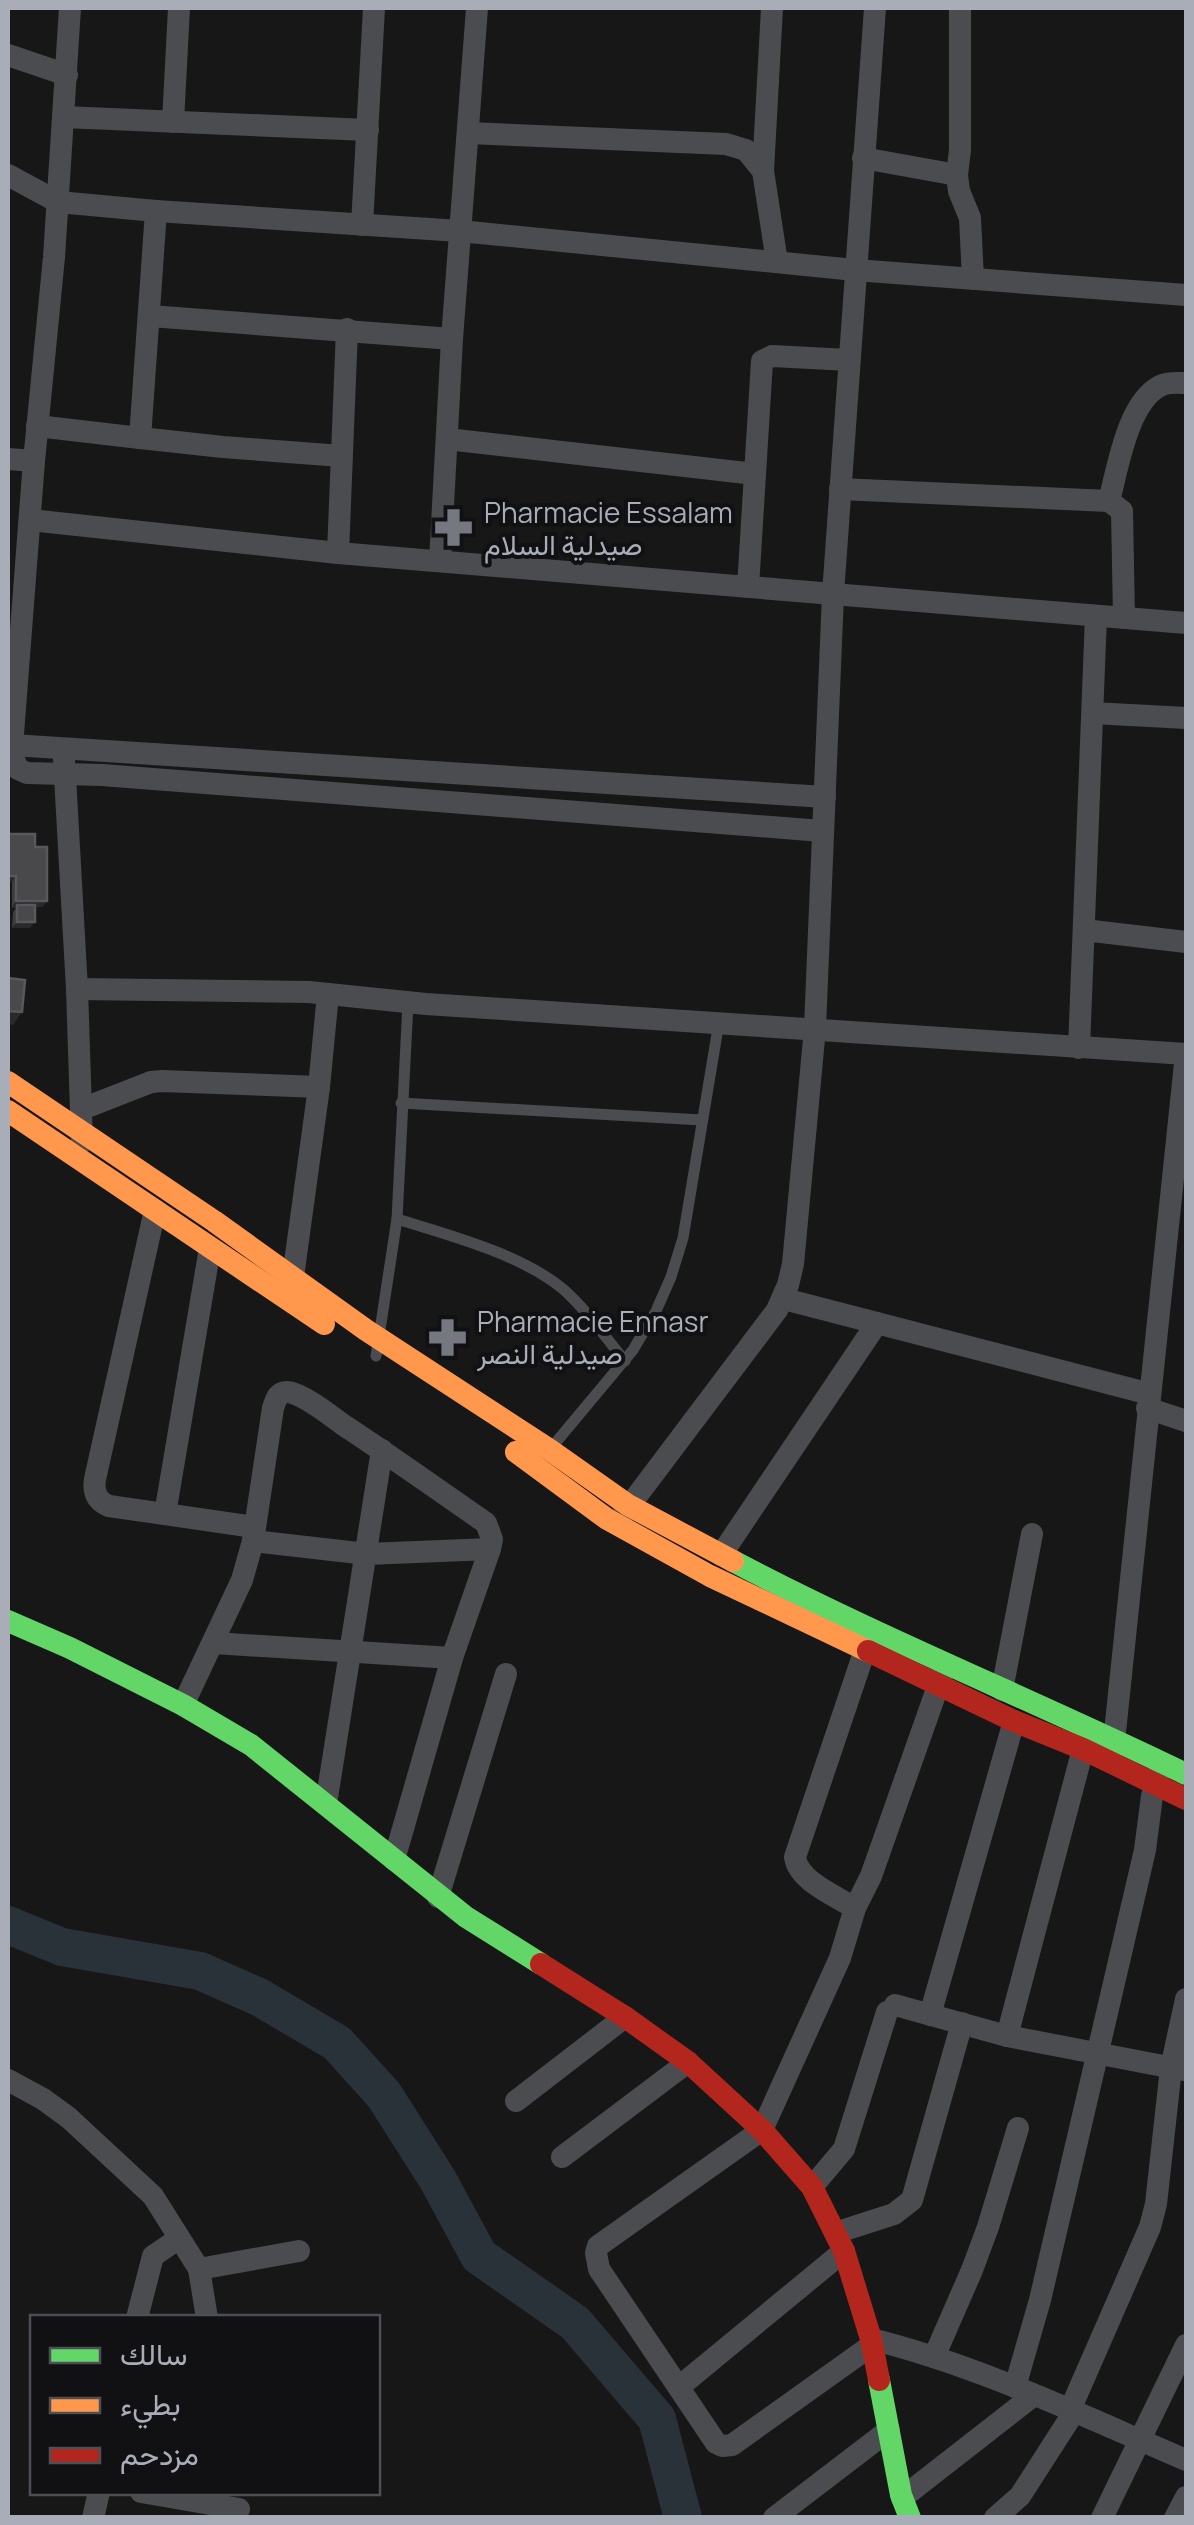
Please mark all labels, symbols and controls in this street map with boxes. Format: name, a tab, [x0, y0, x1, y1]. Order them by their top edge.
place label: Pharmacie Essalam صيدلية السلام	[484, 493, 733, 564]
pharmacy icon: Pharmacie Essalam صيدلية السلام	[433, 507, 475, 549]
place label: Pharmacie Ennasr صيدلية النصر	[476, 1302, 709, 1372]
pharmacy icon: Pharmacie Ennasr صيدلية النصر	[426, 1316, 468, 1358]
legend	[30, 2315, 380, 2495]
text: سالك	[120, 2333, 187, 2374]
text: بطيء	[120, 2383, 181, 2429]
text: مزدحم	[120, 2433, 199, 2474]

